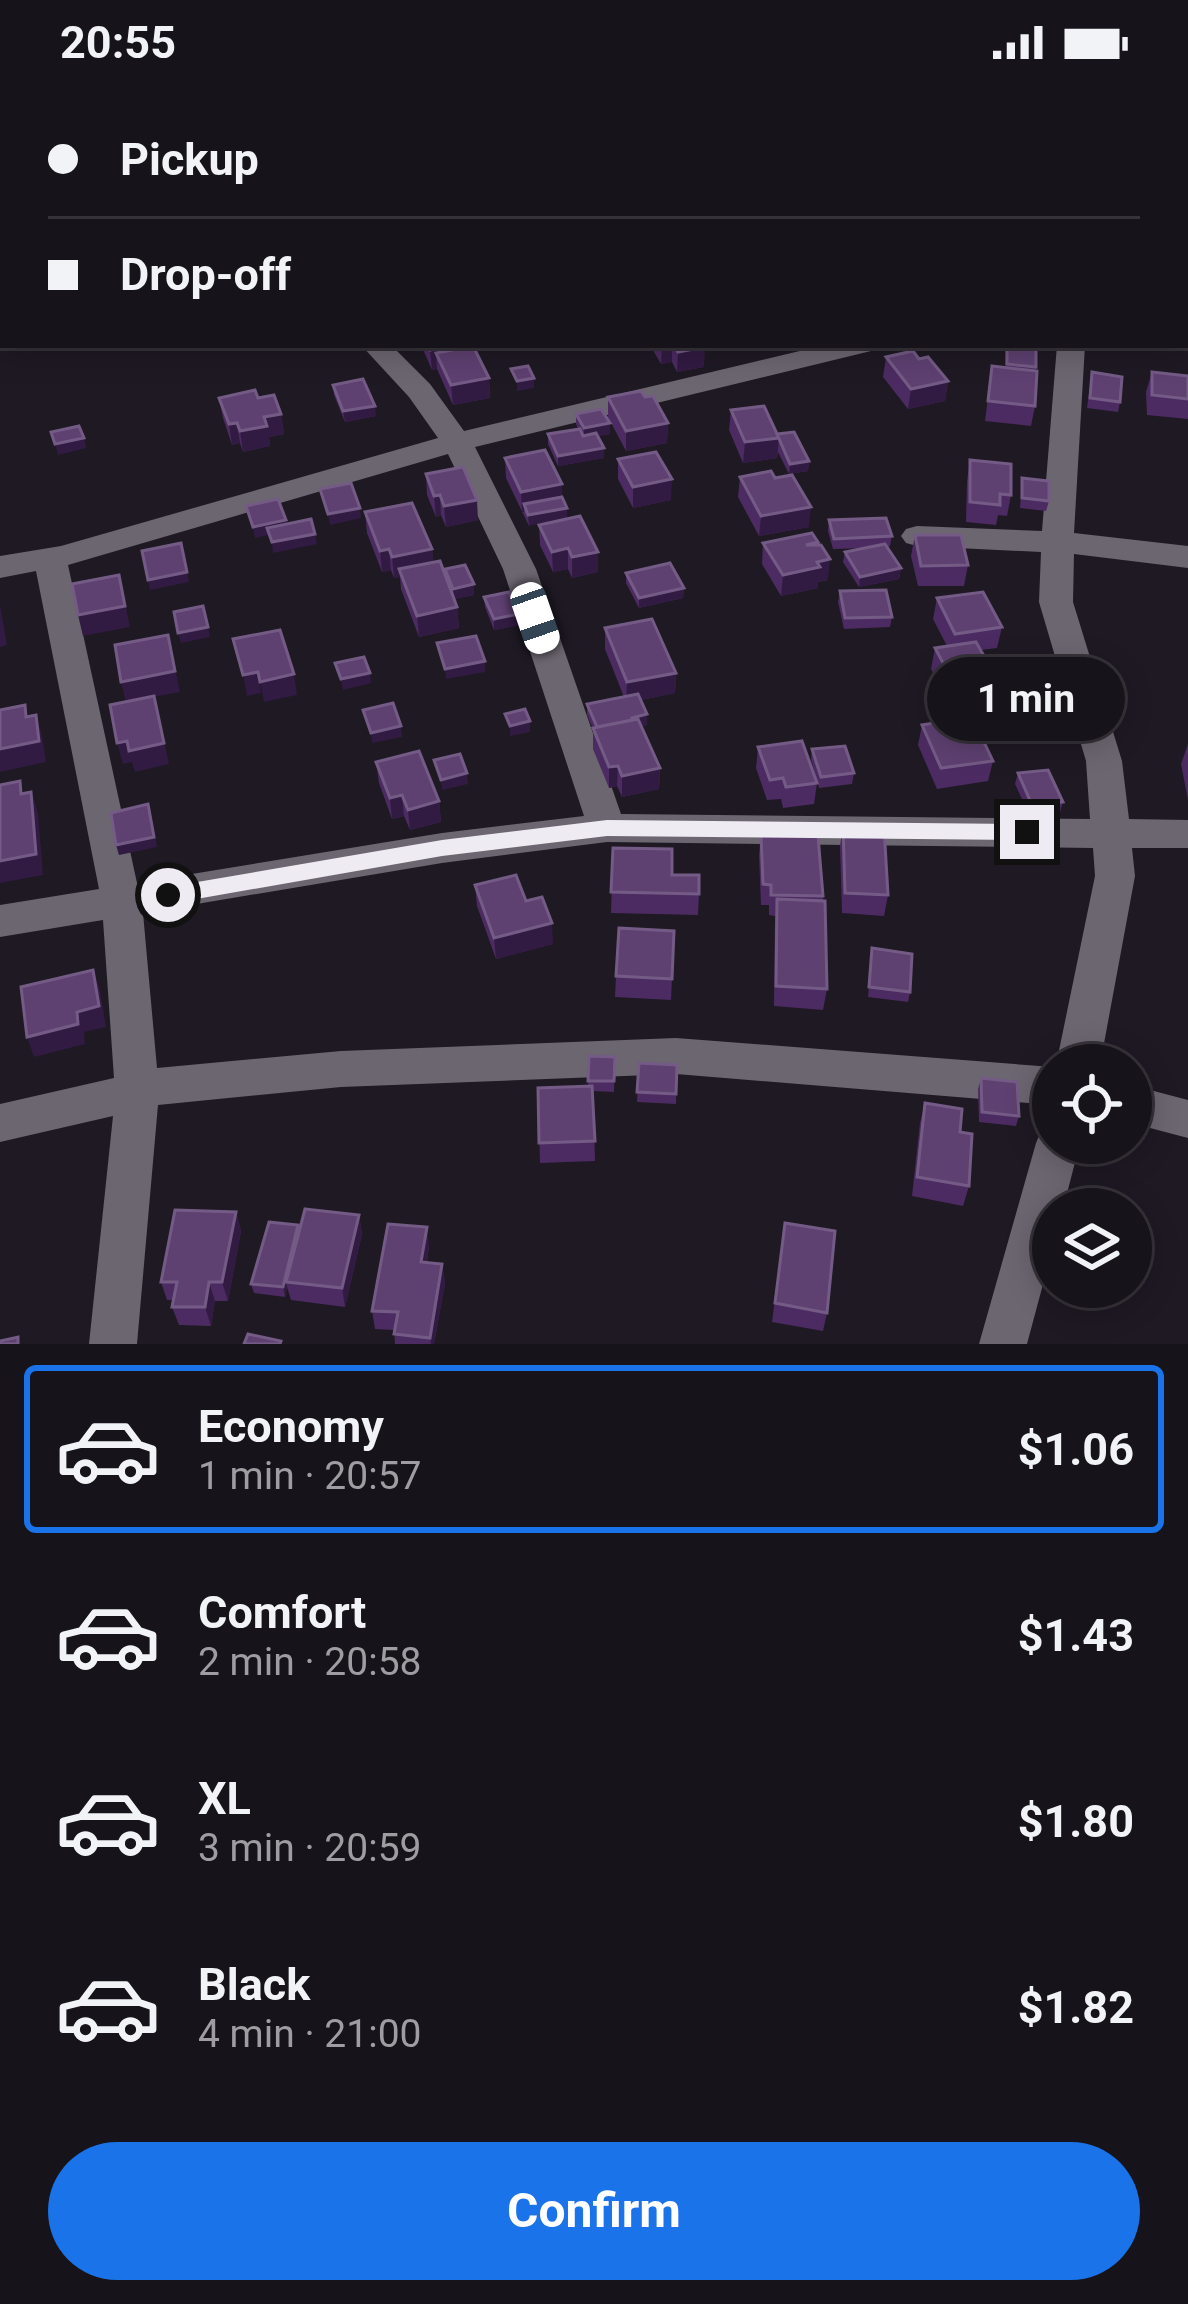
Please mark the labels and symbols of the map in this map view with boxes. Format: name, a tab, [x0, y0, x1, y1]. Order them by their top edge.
car	[506, 578, 564, 658]
callout: 1 min	[928, 658, 1126, 742]
route end	[1000, 805, 1054, 859]
route start	[141, 868, 195, 922]

